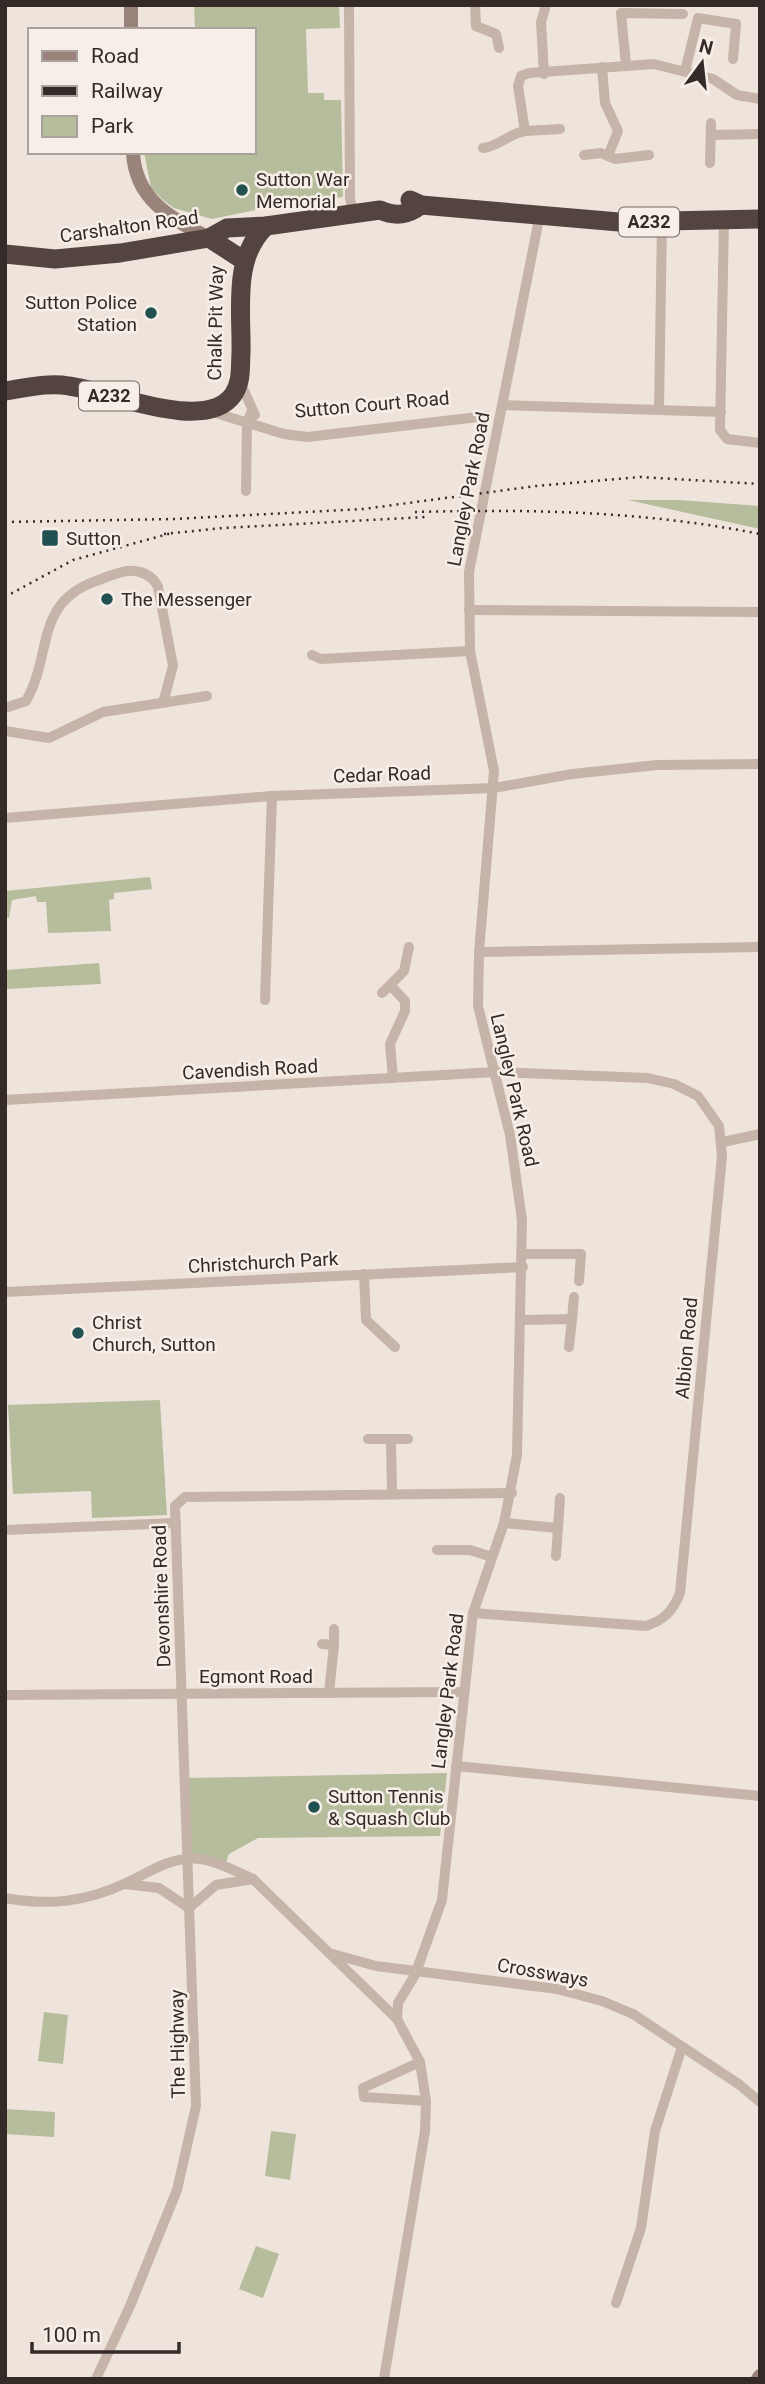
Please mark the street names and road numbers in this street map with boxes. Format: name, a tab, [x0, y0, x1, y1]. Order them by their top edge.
street label: Carshalton Road	[58, 205, 200, 248]
road number: A232	[619, 208, 679, 236]
street label: Chalk Pit Way	[203, 265, 228, 381]
road number: A232	[79, 382, 139, 410]
street label: Sutton Court Road	[294, 386, 450, 423]
street label: Langley Park Road	[442, 410, 495, 568]
street label: Cedar Road	[333, 761, 432, 788]
street label: Langley Park Road	[486, 1011, 543, 1169]
street label: Cavendish Road	[181, 1054, 319, 1085]
street label: Christchurch Park	[187, 1247, 339, 1278]
street label: Albion Road	[671, 1296, 702, 1400]
street label: Devonshire Road	[148, 1524, 175, 1668]
street label: Langley Park Road	[427, 1612, 468, 1770]
street label: Egmont Road	[199, 1665, 313, 1688]
street label: Crossways	[495, 1953, 590, 1992]
street label: The Highway	[165, 1989, 190, 2099]

